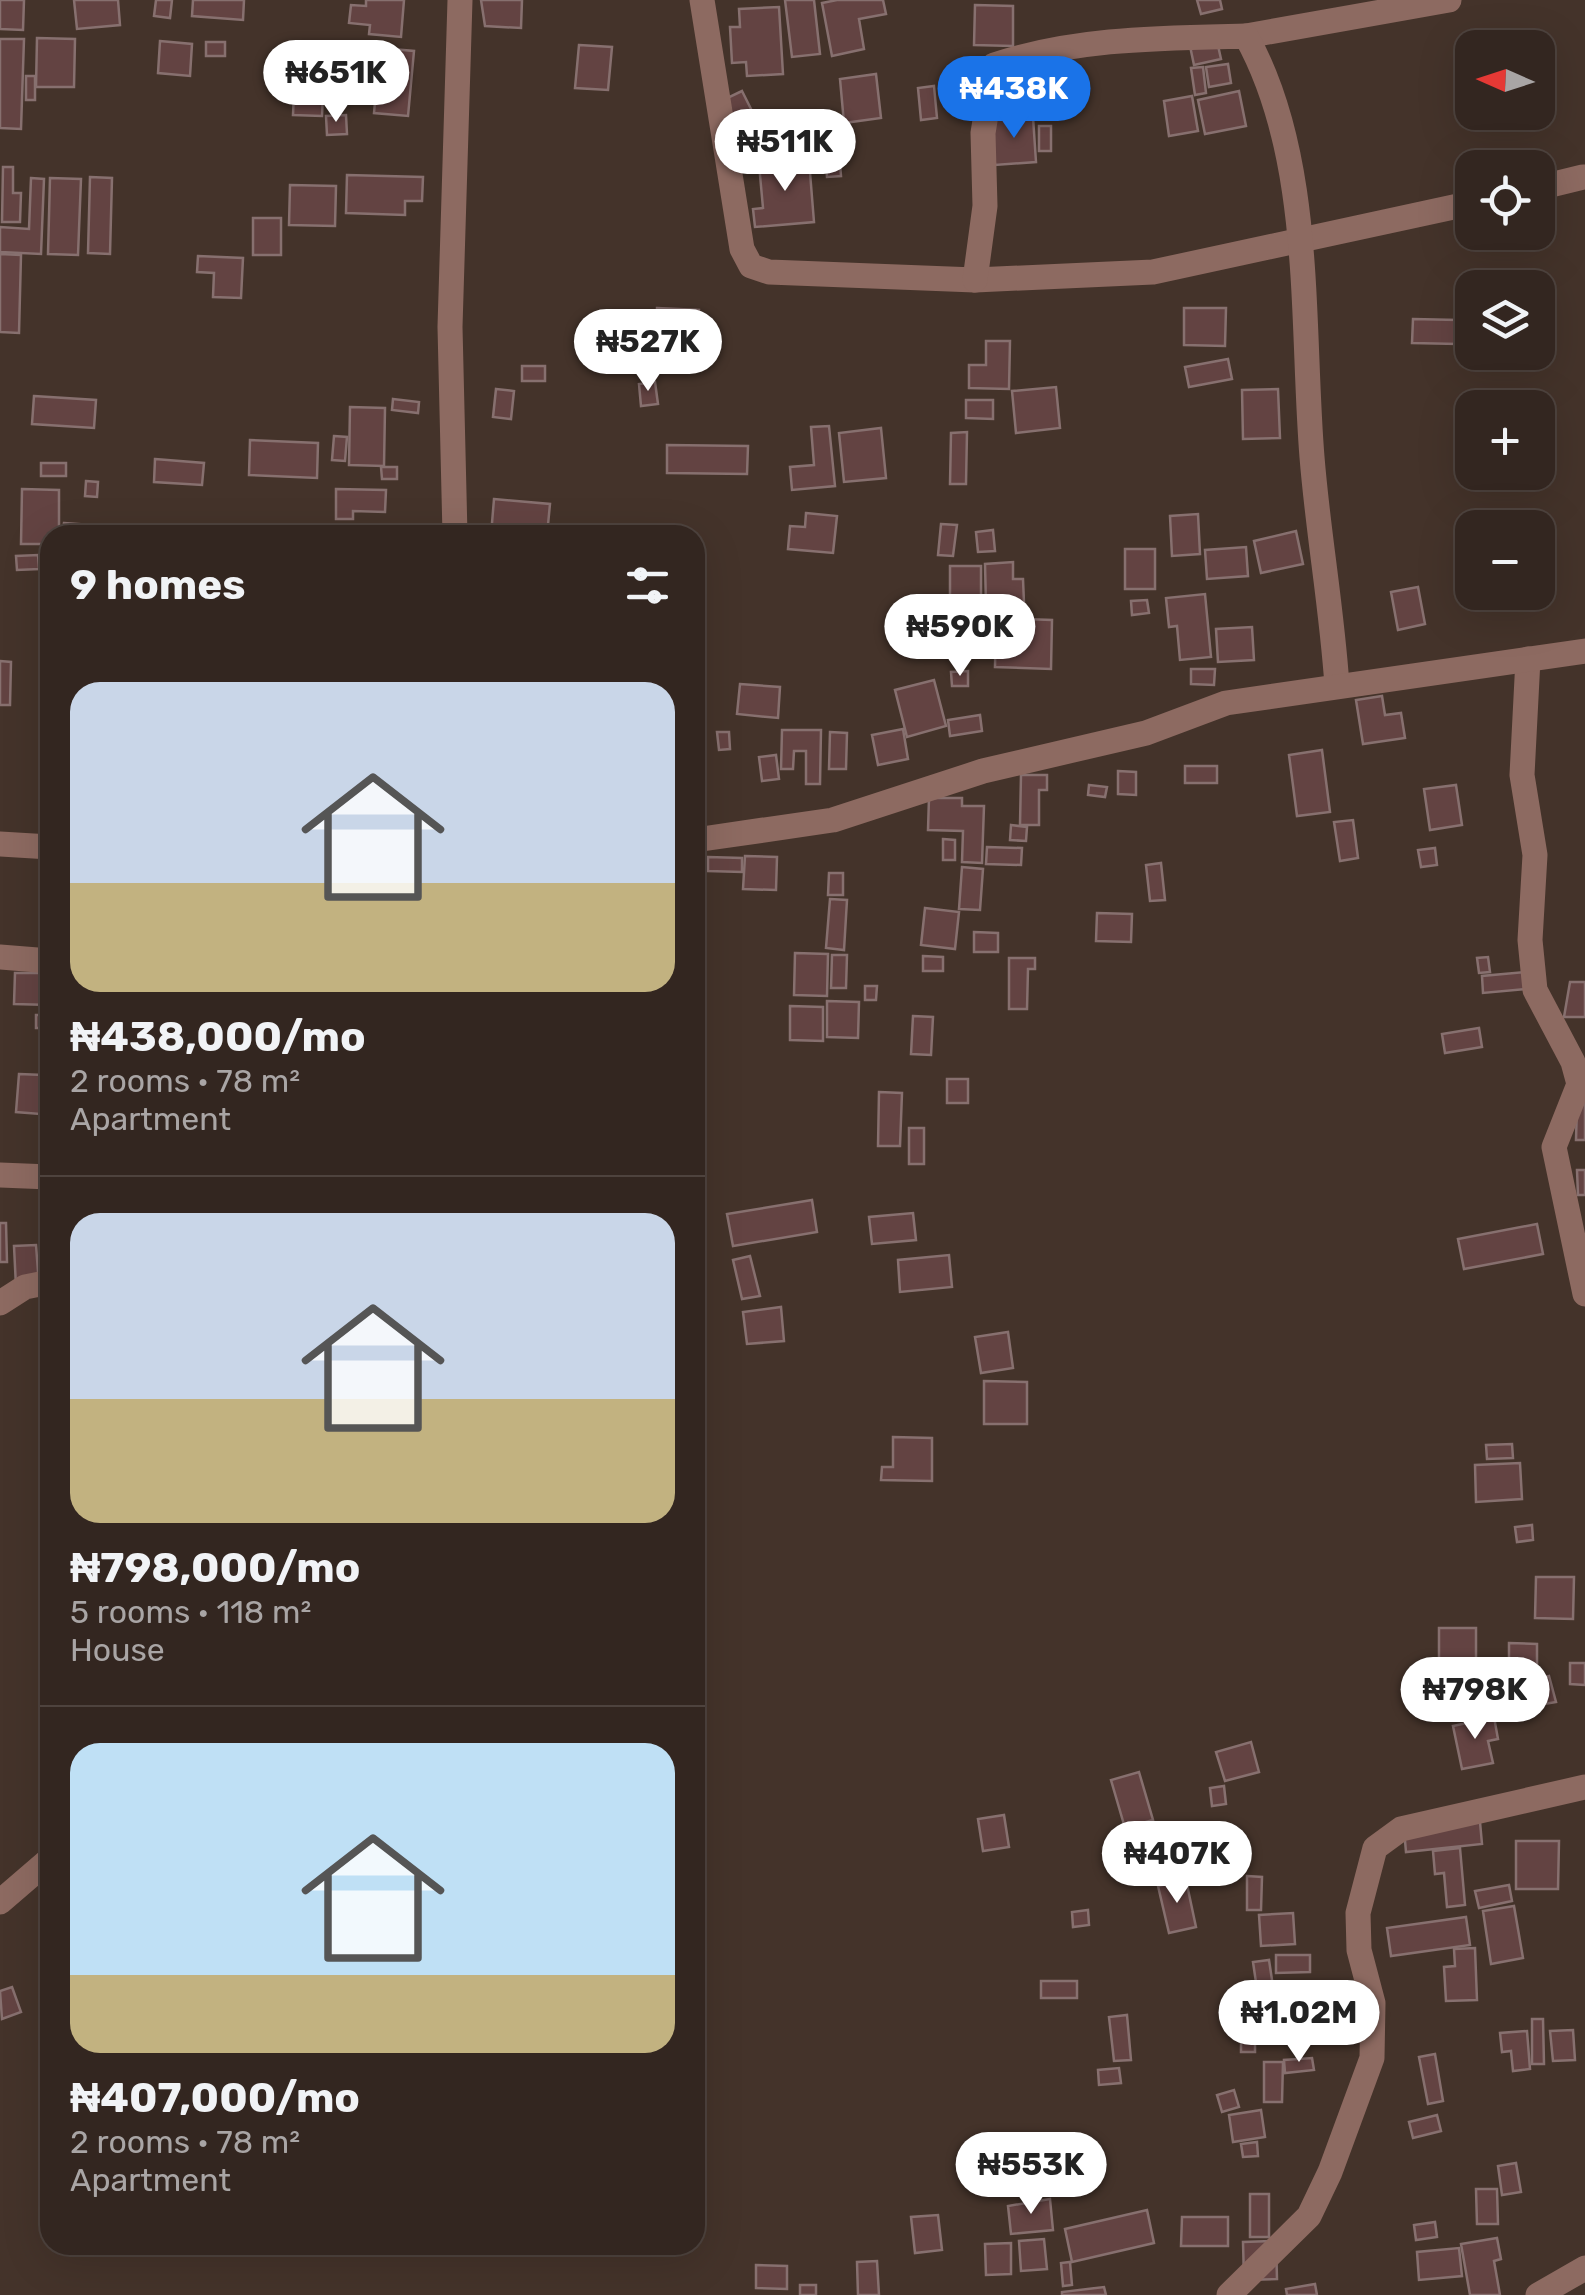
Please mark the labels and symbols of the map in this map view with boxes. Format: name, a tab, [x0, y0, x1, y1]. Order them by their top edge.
north arrow	[1455, 30, 1555, 130]
pin: ₦651K	[266, 40, 406, 125]
pin: ₦438K	[944, 56, 1084, 141]
pin: ₦511K	[715, 109, 855, 194]
pin: ₦527K	[578, 309, 718, 394]
pin: ₦590K	[890, 594, 1030, 679]
pin: ₦798K	[1405, 1657, 1545, 1742]
pin: ₦407K	[1107, 1821, 1247, 1906]
pin: ₦1.02M	[1218, 1980, 1380, 2065]
pin: ₦553K	[961, 2132, 1101, 2217]

